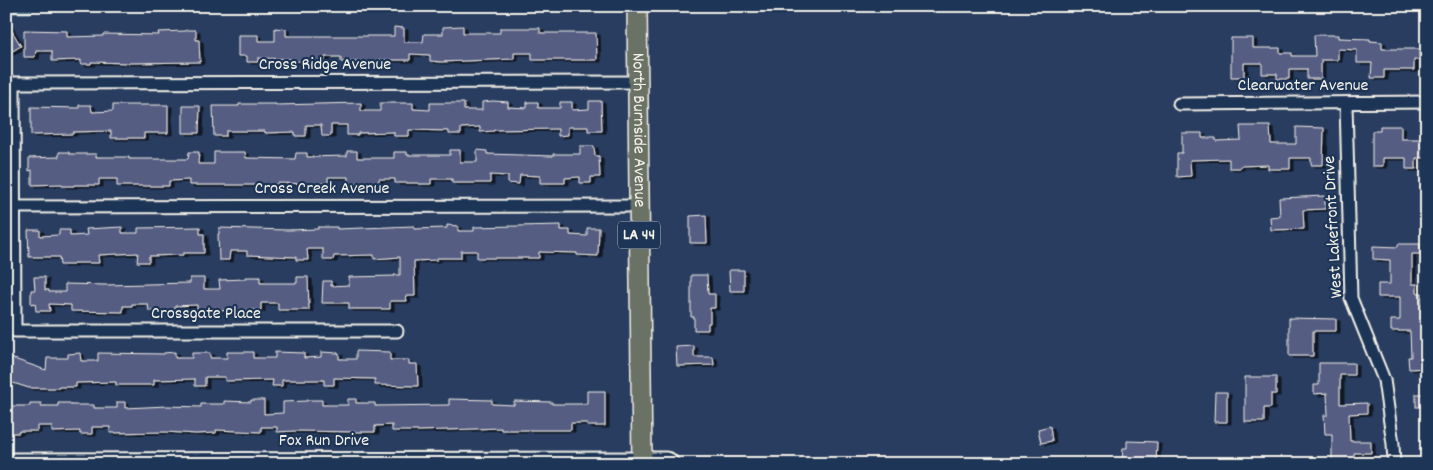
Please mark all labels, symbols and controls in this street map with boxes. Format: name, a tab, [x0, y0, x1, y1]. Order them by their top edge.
street label: Cross Ridge Avenue	[259, 53, 391, 78]
street label: North Burnside Avenue	[625, 53, 652, 208]
street label: Clearwater Avenue	[1238, 74, 1369, 99]
street label: West Lakefront Drive	[1318, 155, 1350, 299]
street label: Cross Creek Avenue	[254, 177, 390, 202]
road number: LA 44	[618, 222, 660, 248]
street label: Crossgate Place	[151, 302, 261, 327]
street label: Fox Run Drive	[279, 429, 369, 454]

